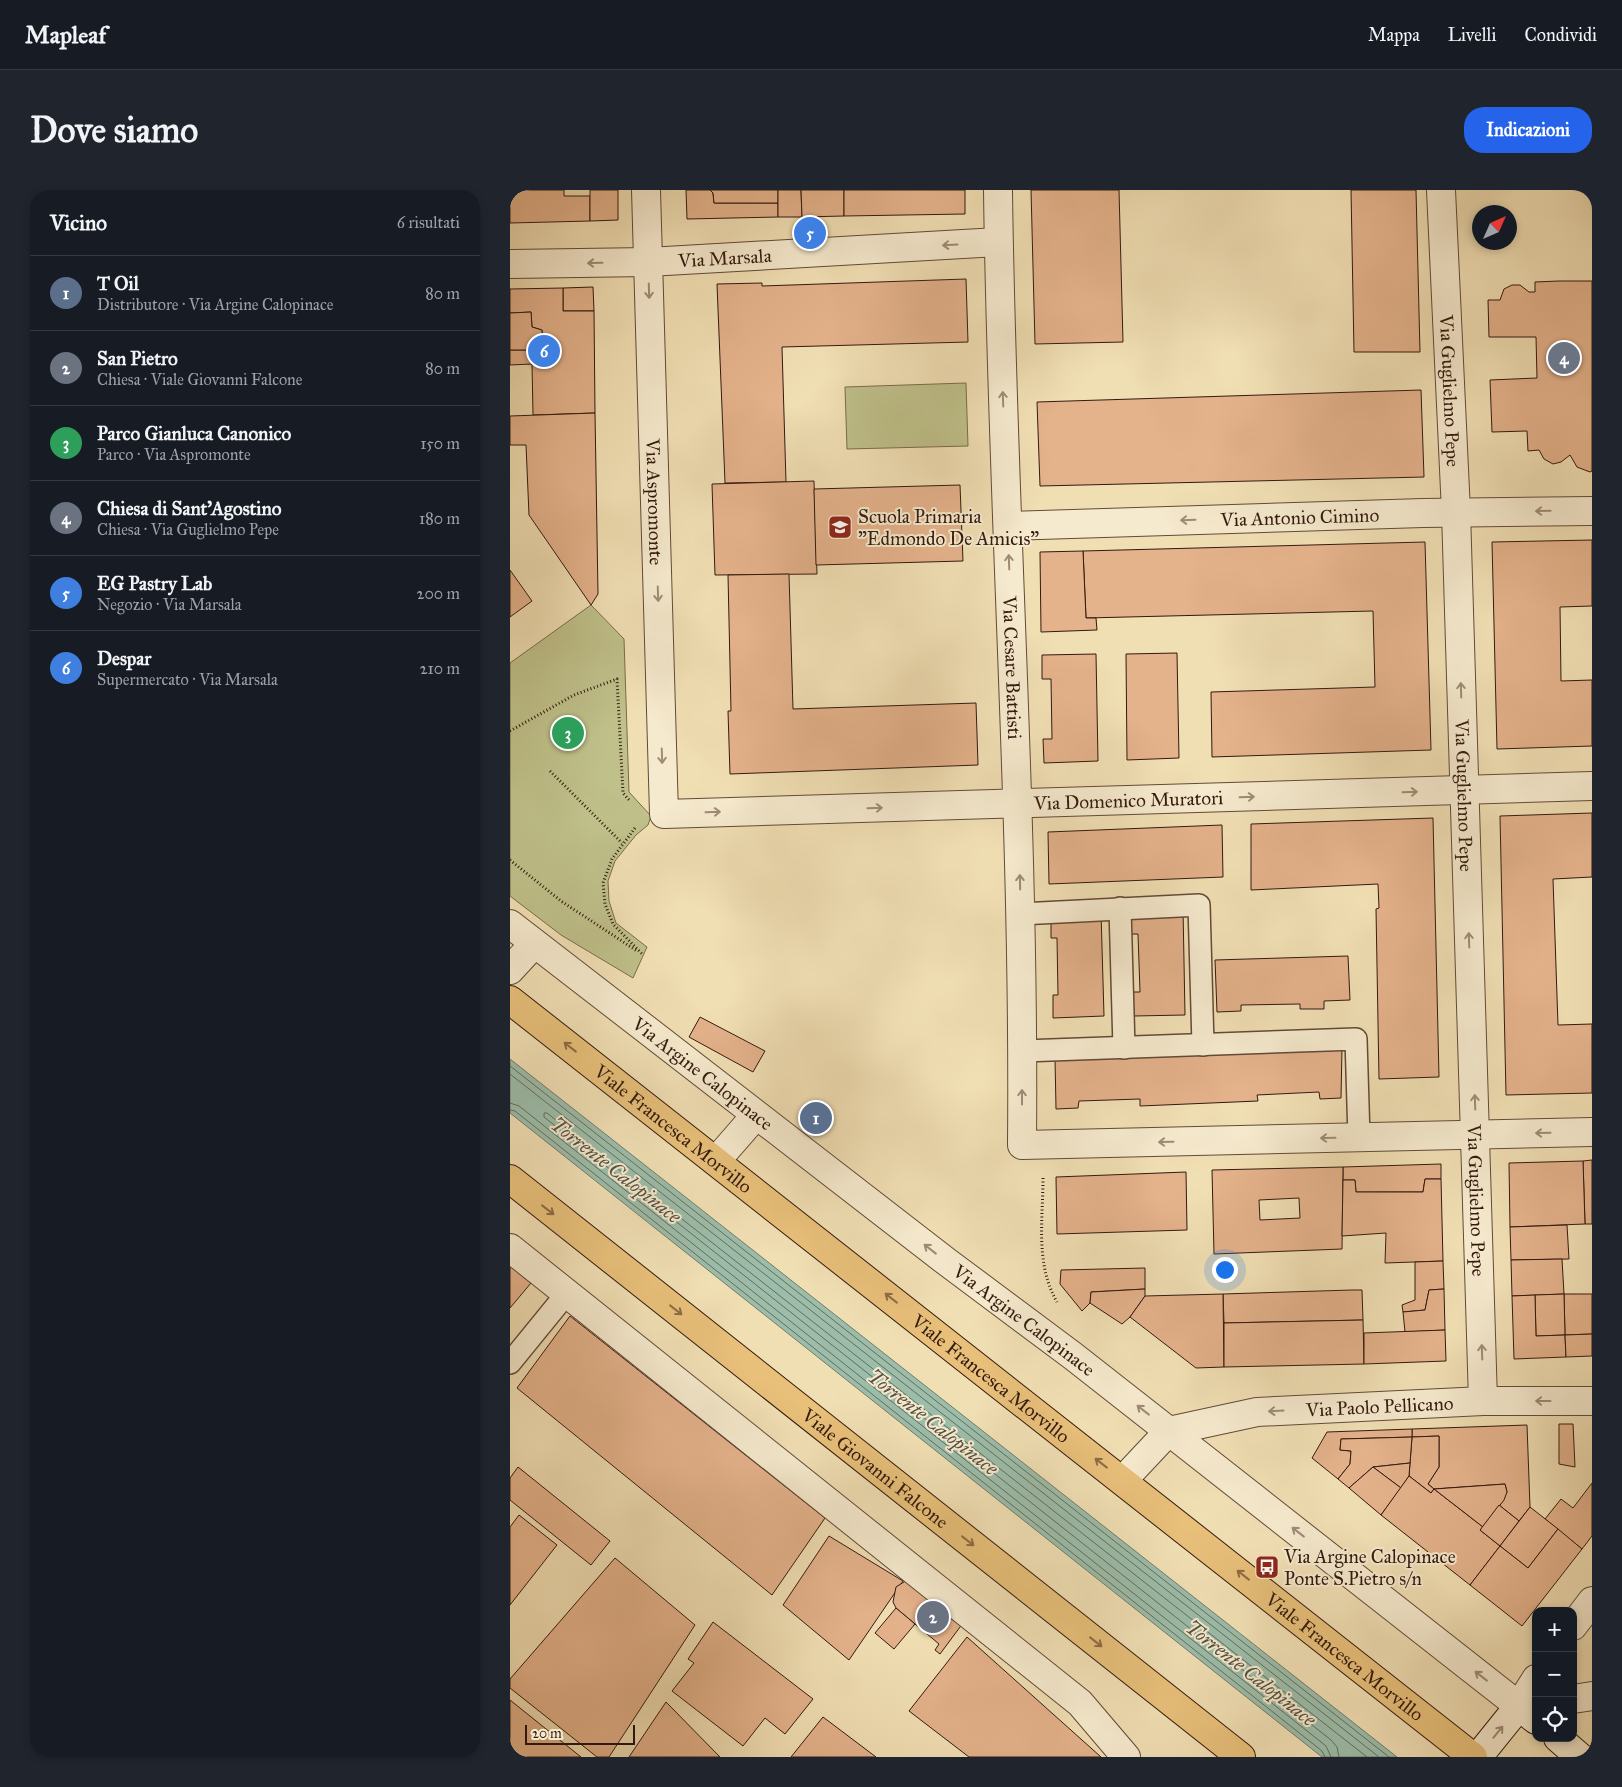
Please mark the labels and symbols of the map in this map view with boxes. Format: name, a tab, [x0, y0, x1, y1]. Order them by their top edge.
north arrow	[1472, 205, 1517, 250]
pin: 5	[794, 214, 826, 252]
one-way arrow	[942, 240, 958, 249]
street label: Via Marsala	[677, 244, 773, 272]
one-way arrow	[588, 258, 604, 268]
one-way arrow	[644, 282, 654, 299]
street label: Via Guglielmo Pepe	[1435, 313, 1465, 467]
pin: 6	[528, 332, 560, 370]
pin: 4	[1548, 339, 1580, 377]
one-way arrow	[998, 392, 1007, 408]
street label: Via Aspromonte	[641, 437, 668, 566]
street label: Via Antonio Cimino	[1219, 503, 1380, 531]
place label: Scuola Primaria "Edmondo De Amicis"	[858, 505, 1039, 550]
one-way arrow	[1536, 506, 1552, 516]
school or university icon: Scuola Primaria "Edmondo De Amicis"	[827, 514, 853, 540]
one-way arrow	[1181, 516, 1197, 525]
one-way arrow	[1005, 554, 1014, 570]
one-way arrow	[653, 585, 662, 601]
street label: Via Cesare Battisti	[998, 595, 1026, 740]
one-way arrow	[1457, 682, 1466, 698]
pin: 3	[552, 714, 584, 752]
street label: Via Guglielmo Pepe	[1450, 718, 1478, 872]
one-way arrow	[657, 748, 667, 764]
street label: Via Domenico Muratori	[1032, 786, 1224, 815]
one-way arrow	[1401, 787, 1417, 797]
one-way arrow	[1239, 792, 1255, 802]
one-way arrow	[866, 803, 883, 813]
one-way arrow	[704, 808, 720, 817]
one-way arrow	[1015, 874, 1025, 890]
one-way arrow	[1465, 932, 1474, 948]
street label: Via Argine Calopinace	[627, 1011, 778, 1135]
one-way arrow	[564, 1042, 577, 1053]
street label: Viale Francesca Morvillo	[589, 1059, 757, 1198]
one-way arrow	[1017, 1089, 1027, 1105]
one-way arrow	[1470, 1095, 1479, 1111]
pin: 1	[800, 1099, 832, 1137]
water label: Torrente Calopinace	[546, 1112, 686, 1229]
street label: Via Guglielmo Pepe	[1463, 1123, 1490, 1277]
one-way arrow	[1536, 1128, 1552, 1138]
one-way arrow	[1321, 1134, 1337, 1143]
one-way arrow	[1158, 1137, 1174, 1147]
one-way arrow	[541, 1204, 554, 1215]
one-way arrow	[924, 1243, 937, 1254]
your location	[1212, 1257, 1238, 1283]
street label: Via Argine Calopinace	[948, 1259, 1100, 1381]
one-way arrow	[885, 1293, 898, 1304]
one-way arrow	[669, 1305, 682, 1316]
street label: Viale Francesca Morvillo	[906, 1309, 1075, 1448]
one-way arrow	[1477, 1345, 1487, 1361]
water label: Torrente Calopinace	[863, 1364, 1003, 1481]
street label: Via Paolo Pellicano	[1304, 1391, 1454, 1422]
one-way arrow	[1536, 1396, 1552, 1406]
street label: Viale Giovanni Falcone	[797, 1403, 953, 1533]
one-way arrow	[1137, 1405, 1150, 1416]
one-way arrow	[1268, 1407, 1284, 1416]
one-way arrow	[1095, 1458, 1108, 1469]
one-way arrow	[1292, 1527, 1305, 1538]
one-way arrow	[961, 1536, 974, 1547]
place label: Via Argine Calopinace Ponte S.Pietro s/n	[1283, 1545, 1456, 1590]
bus stop icon: Via Argine Calopinace Ponte S.Pietro s/n	[1254, 1554, 1280, 1580]
one-way arrow	[1237, 1569, 1250, 1580]
street label: Viale Francesca Morvillo	[1260, 1587, 1428, 1726]
pin: 2	[917, 1598, 949, 1636]
water label: Torrente Calopinace	[1181, 1615, 1321, 1732]
one-way arrow	[1089, 1636, 1102, 1647]
one-way arrow	[1475, 1671, 1488, 1682]
scale bar	[525, 1722, 635, 1745]
one-way arrow	[1493, 1725, 1504, 1738]

